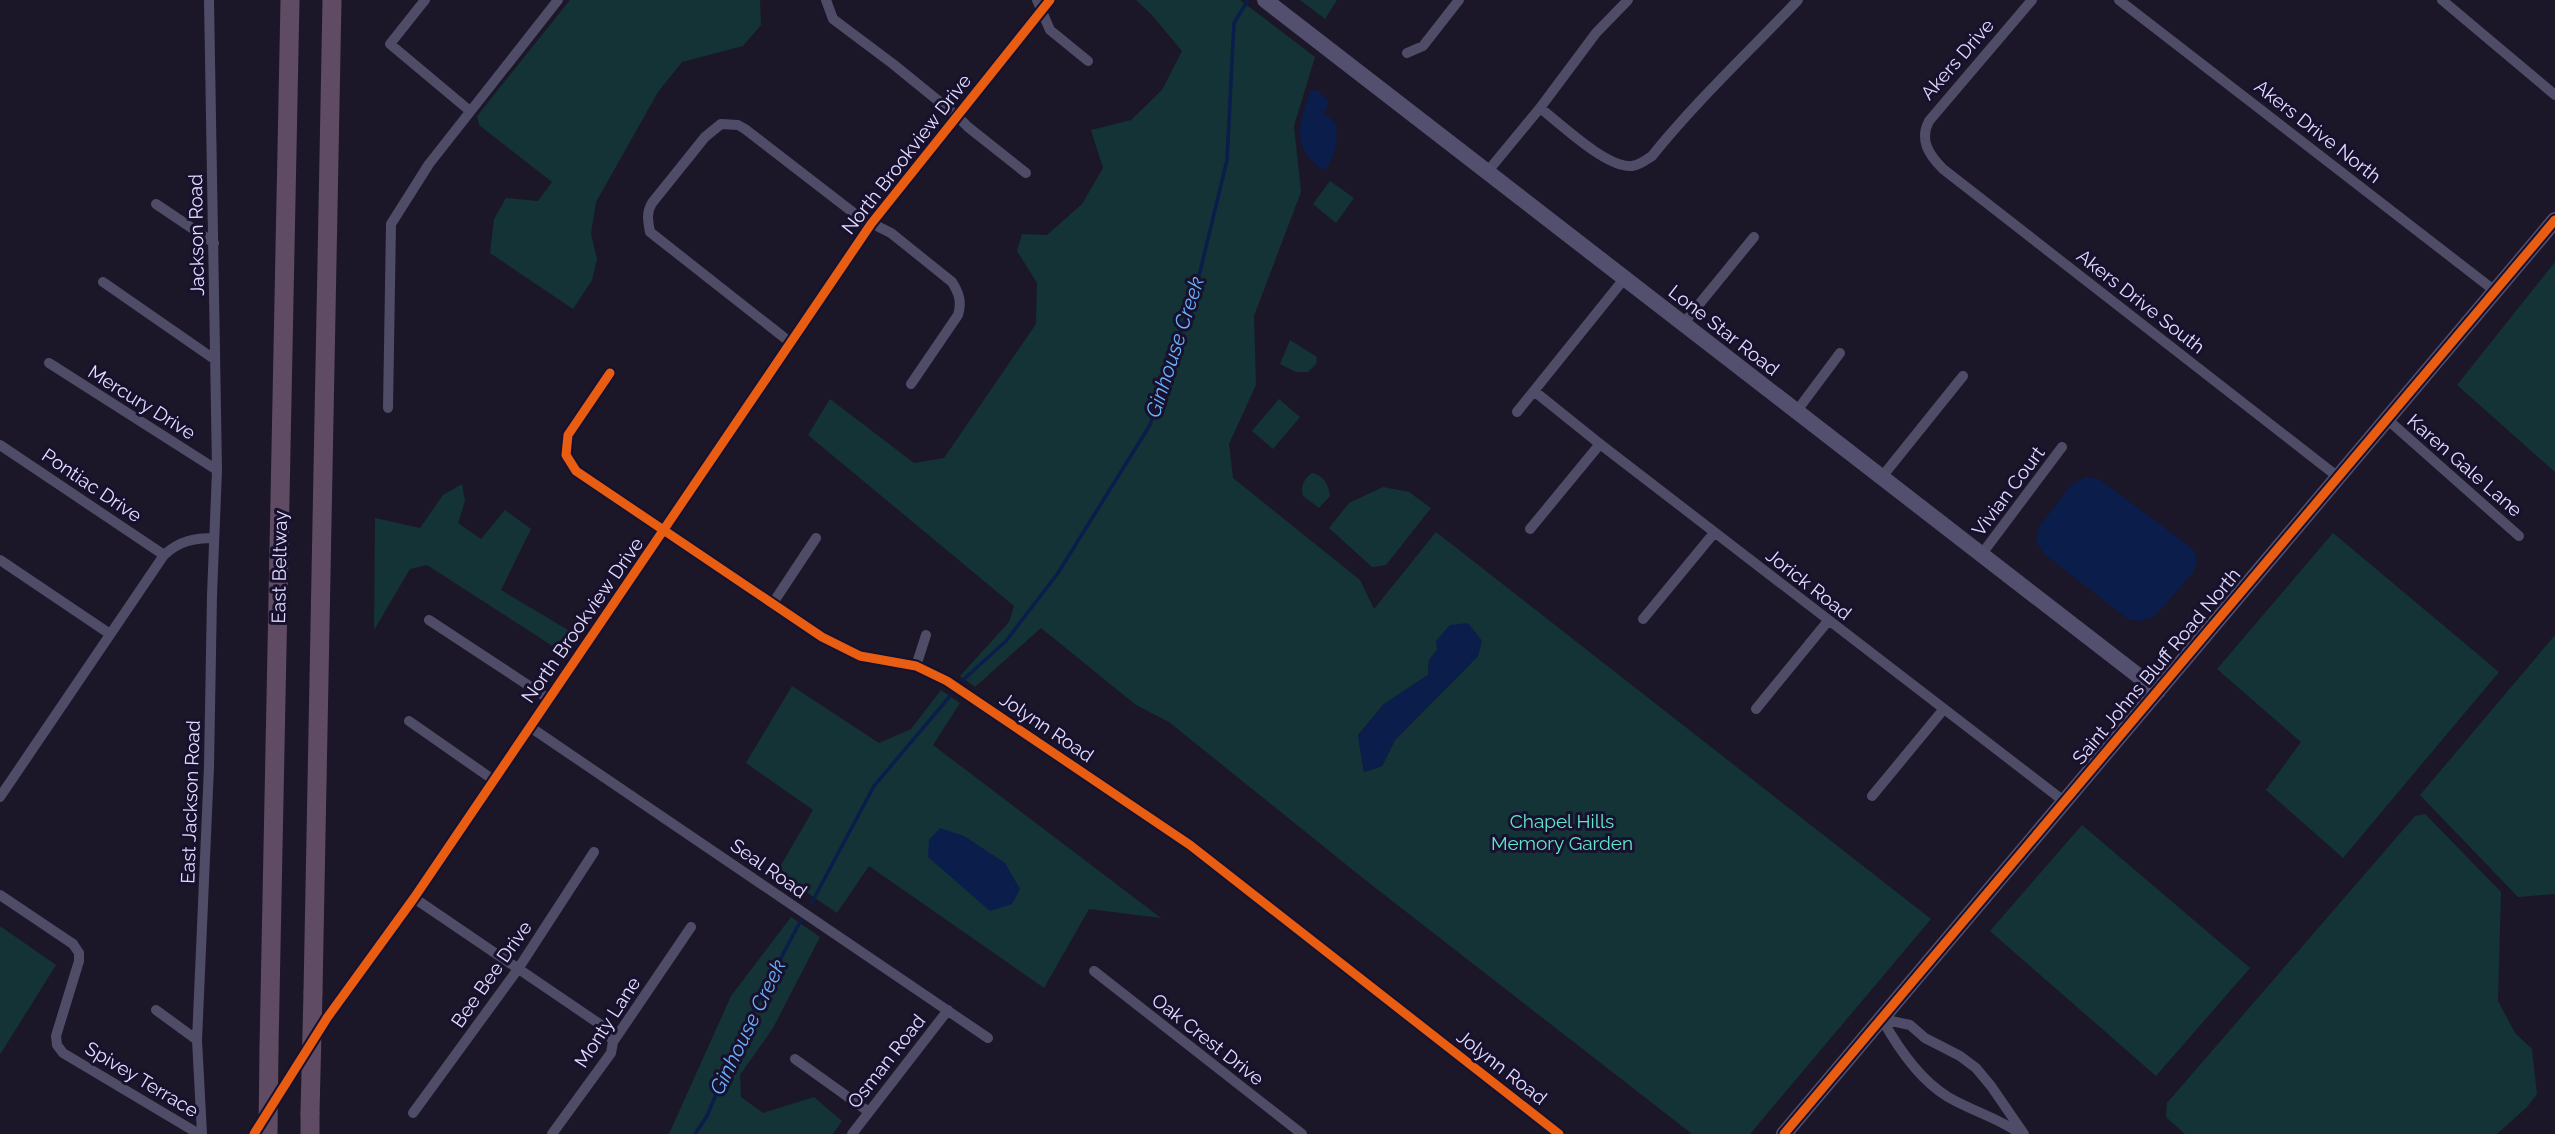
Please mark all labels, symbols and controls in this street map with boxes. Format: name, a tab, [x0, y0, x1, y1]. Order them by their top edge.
street label: Akers Drive	[1916, 14, 1998, 104]
street label: North Brookview Drive	[837, 70, 975, 238]
street label: Akers Drive North	[2250, 75, 2386, 187]
street label: Jackson Road	[184, 174, 208, 296]
street label: Akers Drive South	[2073, 244, 2209, 358]
water label: Ginhouse Creek	[1140, 273, 1209, 421]
street label: Lone Star Road	[1664, 280, 1784, 380]
street label: Mercury Drive	[84, 360, 200, 444]
street label: Karen Gale Lane	[2403, 409, 2527, 521]
street label: Vivian Court	[1967, 441, 2049, 540]
street label: Pontiac Drive	[38, 444, 146, 526]
street label: East Beltway	[267, 510, 291, 624]
street label: North Brookview Drive	[517, 533, 647, 707]
street label: Jorick Road	[1762, 544, 1856, 624]
street label: Saint Johns Bluff Road North	[2068, 564, 2244, 768]
street label: Jolynn Road	[996, 688, 1098, 766]
street label: East Jackson Road	[176, 720, 204, 884]
park label: Chapel Hills Memory Garden	[1491, 810, 1633, 854]
street label: Seal Road	[727, 834, 811, 902]
street label: Bee Bee Drive	[446, 917, 536, 1031]
water label: Ginhouse Creek	[704, 955, 791, 1098]
street label: Monty Lane	[570, 973, 644, 1071]
street label: Oak Crest Drive	[1148, 989, 1268, 1089]
street label: Osman Road	[843, 1010, 929, 1112]
street label: Jolynn Road	[1453, 1025, 1551, 1109]
street label: Spivey Terrace	[82, 1037, 202, 1121]

